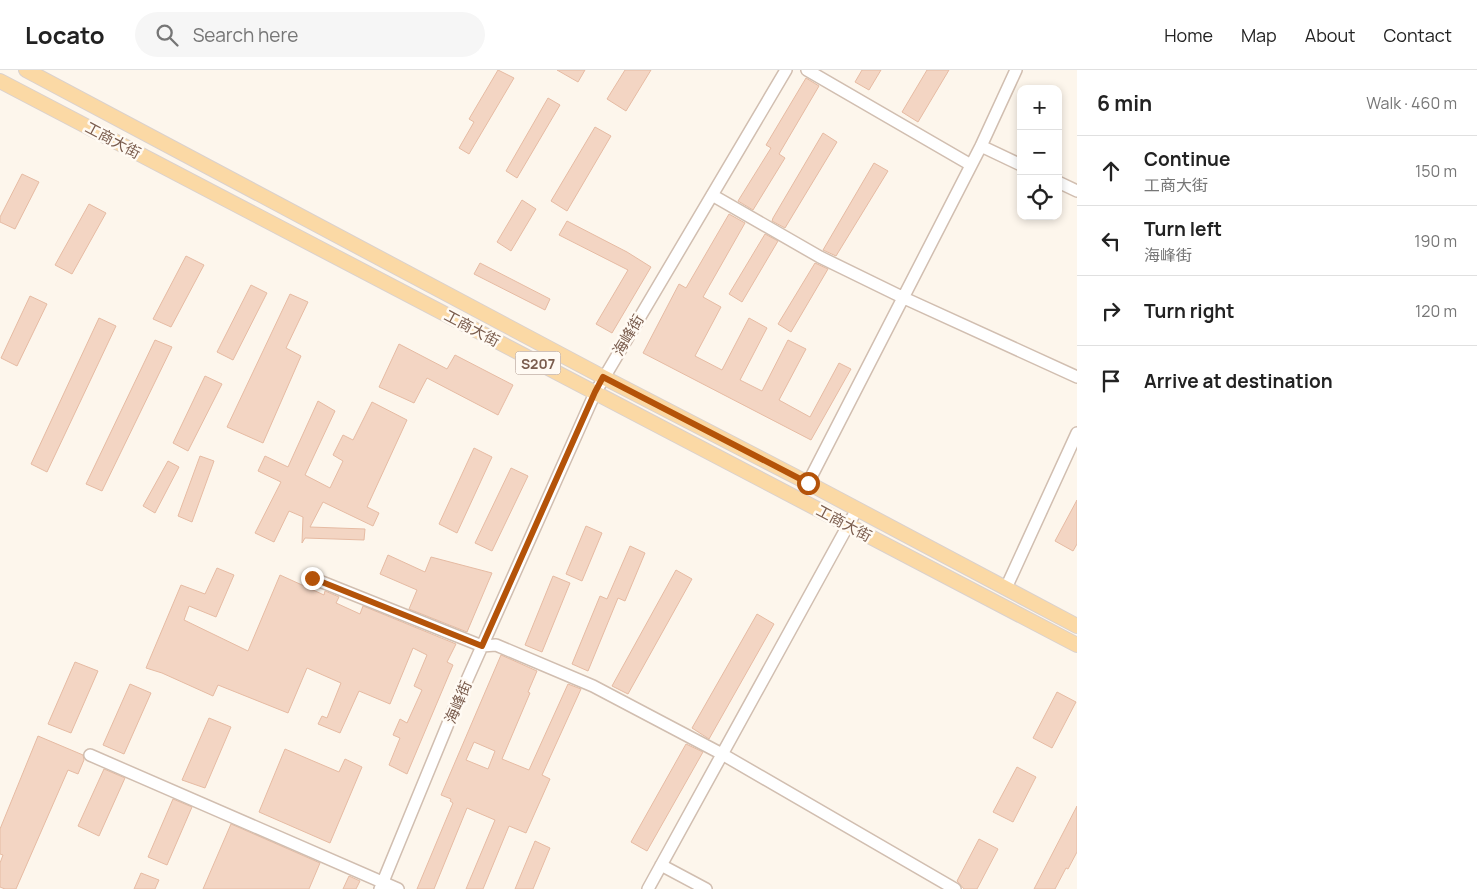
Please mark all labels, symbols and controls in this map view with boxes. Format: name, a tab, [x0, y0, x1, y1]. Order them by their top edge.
search box	[135, 12, 485, 57]
text: Locato	[25, 18, 105, 51]
icon: search	[153, 21, 181, 49]
text: Search here	[193, 22, 298, 48]
text: Home	[1164, 23, 1213, 47]
text: Map	[1241, 23, 1277, 47]
text: About	[1305, 23, 1355, 47]
text: Contact	[1383, 23, 1452, 47]
map controls	[1017, 85, 1062, 220]
button: +	[1017, 85, 1062, 130]
text: 6 min	[1097, 89, 1152, 117]
text: Walk · 460 m	[1366, 92, 1457, 114]
street label: 工商大街	[82, 117, 144, 163]
button: −	[1017, 130, 1062, 175]
text: Continue	[1144, 146, 1230, 172]
icon: ahead	[1097, 157, 1125, 185]
text: 150 m	[1415, 160, 1457, 182]
text: 工商大街	[1144, 174, 1208, 196]
button: locate	[1017, 175, 1062, 220]
text: Turn left	[1144, 216, 1222, 242]
icon: left	[1097, 227, 1125, 255]
text: 190 m	[1414, 230, 1457, 252]
text: 海峰街	[1144, 244, 1192, 266]
icon: right	[1097, 297, 1125, 325]
text: Turn right	[1144, 298, 1234, 324]
text: 120 m	[1415, 300, 1457, 322]
street label: 工商大街	[441, 305, 503, 351]
street label: 海峰街	[607, 310, 649, 360]
road number: S207	[516, 352, 560, 374]
icon: arrive	[1097, 367, 1125, 395]
text: Arrive at destination	[1144, 368, 1333, 394]
route start	[797, 472, 820, 495]
street label: 工商大街	[813, 500, 875, 546]
route end	[301, 567, 324, 590]
street label: 海峰街	[440, 677, 476, 727]

